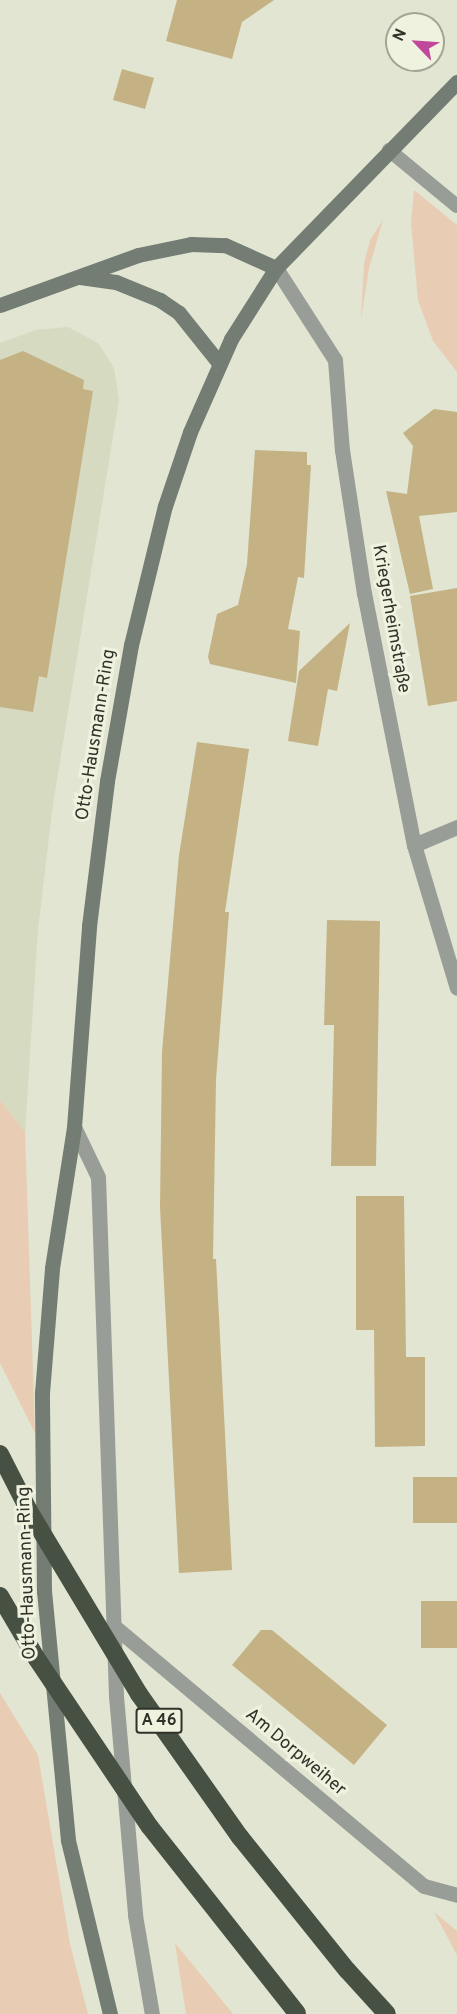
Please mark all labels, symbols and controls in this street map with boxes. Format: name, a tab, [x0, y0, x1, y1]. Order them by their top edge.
north arrow	[385, 12, 445, 72]
text: N	[389, 26, 412, 45]
street label: Kriegerheimstraße	[366, 543, 414, 695]
street label: Otto-Hausmann-Ring	[73, 648, 121, 822]
street label: Otto-Hausmann-Ring	[14, 1486, 42, 1660]
street label: Am Dorpweiher	[240, 1705, 350, 1801]
road number: A 46	[135, 1708, 183, 1734]

